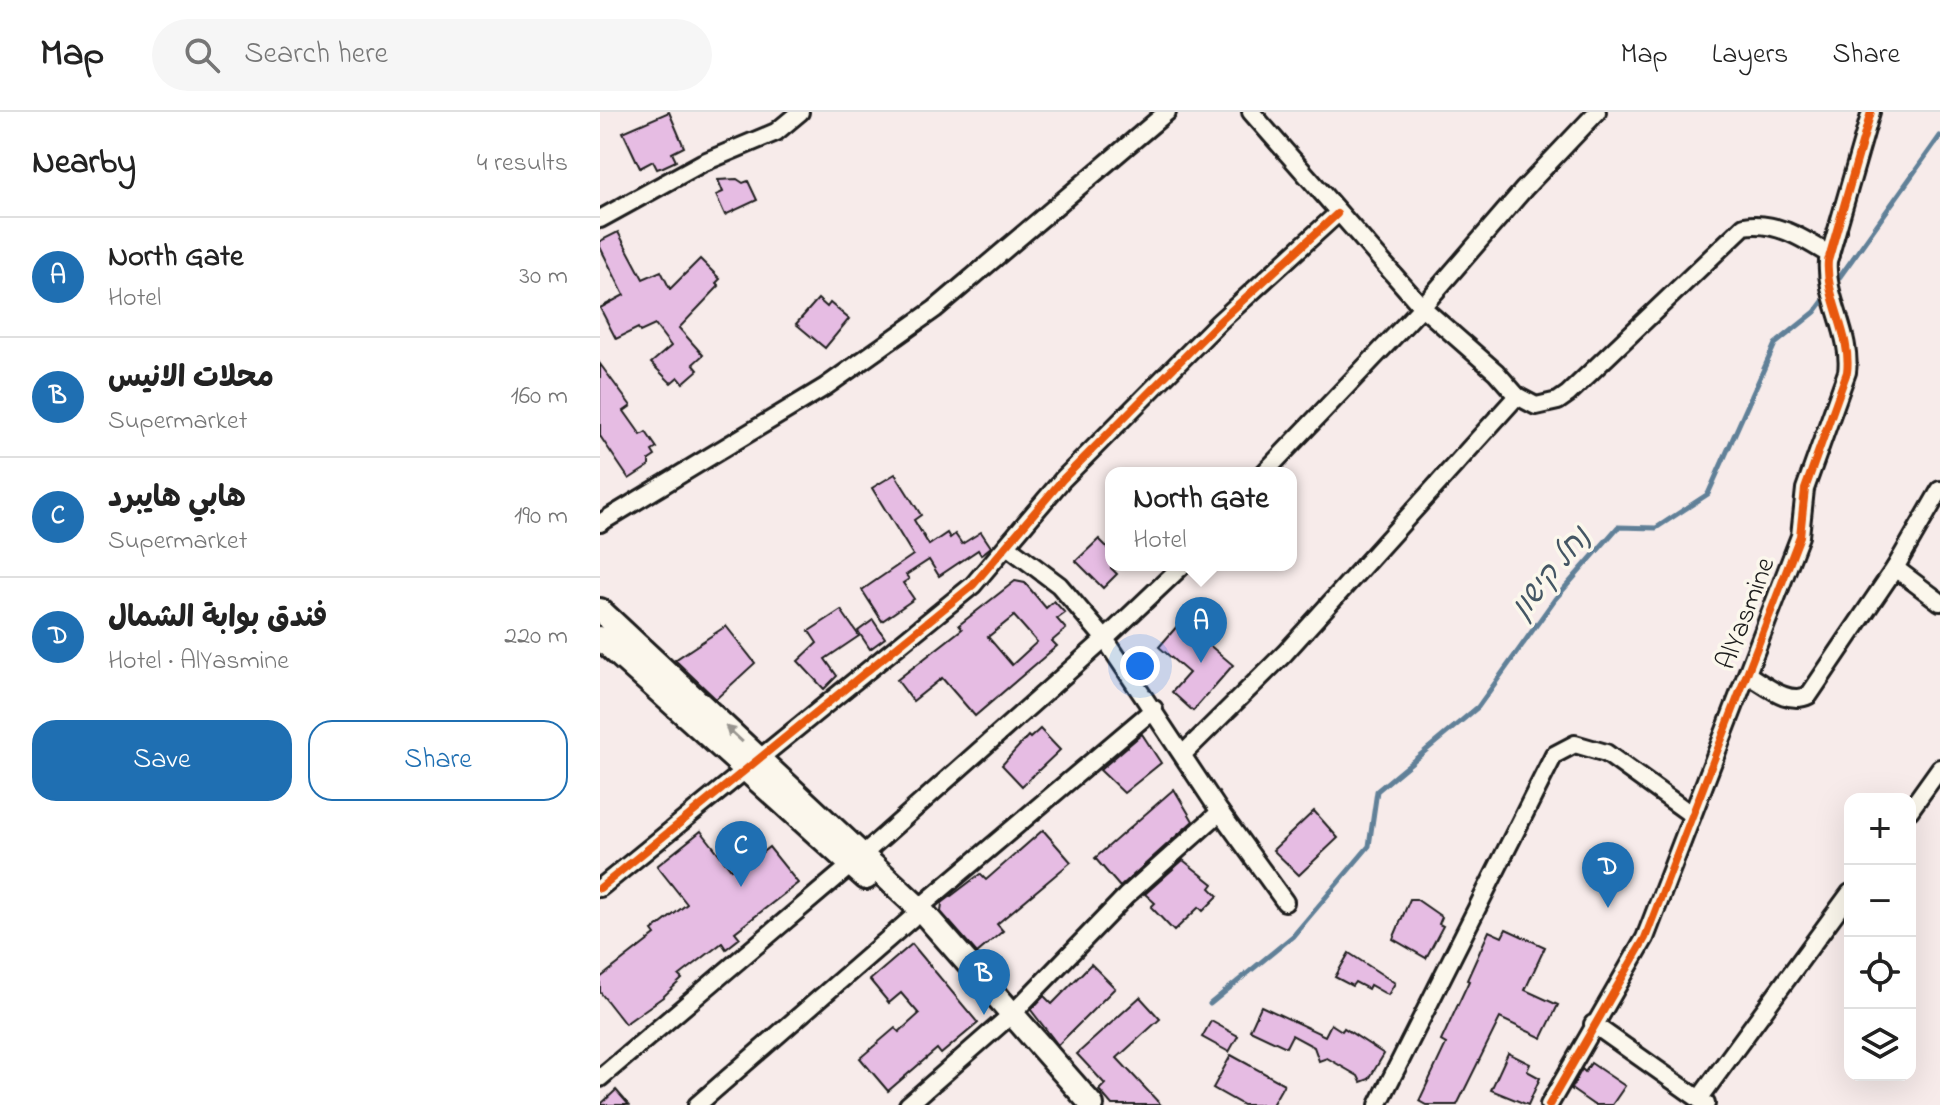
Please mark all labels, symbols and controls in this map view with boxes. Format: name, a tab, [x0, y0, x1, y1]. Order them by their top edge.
search box	[152, 19, 712, 91]
text: Map	[40, 27, 104, 83]
icon: search	[180, 33, 224, 77]
text: Search here	[244, 33, 388, 77]
text: Map	[1620, 35, 1668, 76]
text: Layers	[1712, 35, 1788, 76]
text: Share	[1832, 35, 1900, 76]
text: Nearby	[32, 139, 136, 189]
text: 4 results	[477, 145, 568, 183]
text: North Gate	[108, 236, 244, 280]
text: A	[50, 258, 66, 296]
text: 30 m	[519, 258, 568, 296]
text: Hotel	[108, 280, 161, 318]
text: محلات الانيس	[108, 357, 274, 401]
text: B	[49, 378, 67, 416]
text: 160 m	[510, 378, 568, 416]
text: Supermarket	[108, 403, 247, 441]
popup	[1105, 467, 1297, 571]
text: هابي هايبرد	[108, 477, 246, 521]
text: North Gate	[1133, 478, 1269, 522]
text: C	[51, 498, 65, 536]
text: 190 m	[514, 498, 568, 536]
water label: נחל קישון	[1501, 517, 1604, 629]
text: Hotel	[1133, 522, 1187, 560]
text: Supermarket	[108, 523, 247, 561]
street label: AlYasmine	[1707, 551, 1787, 676]
text: فندق بوابة الشمال	[108, 597, 328, 641]
pin: A	[1175, 597, 1227, 663]
text: D	[48, 618, 68, 656]
text: 220 m	[504, 618, 568, 656]
text: Hotel · AlYasmine	[108, 643, 289, 681]
your location	[1120, 646, 1160, 686]
button: Save	[32, 720, 292, 801]
button: Share	[308, 720, 568, 801]
one-way arrow	[725, 725, 744, 743]
map controls	[1844, 793, 1916, 1081]
button: +	[1844, 793, 1916, 865]
pin: C	[715, 821, 767, 887]
pin: D	[1582, 842, 1634, 908]
button: −	[1844, 865, 1916, 937]
button: locate	[1844, 937, 1916, 1009]
pin: B	[958, 949, 1010, 1015]
button: layers	[1844, 1009, 1916, 1081]

